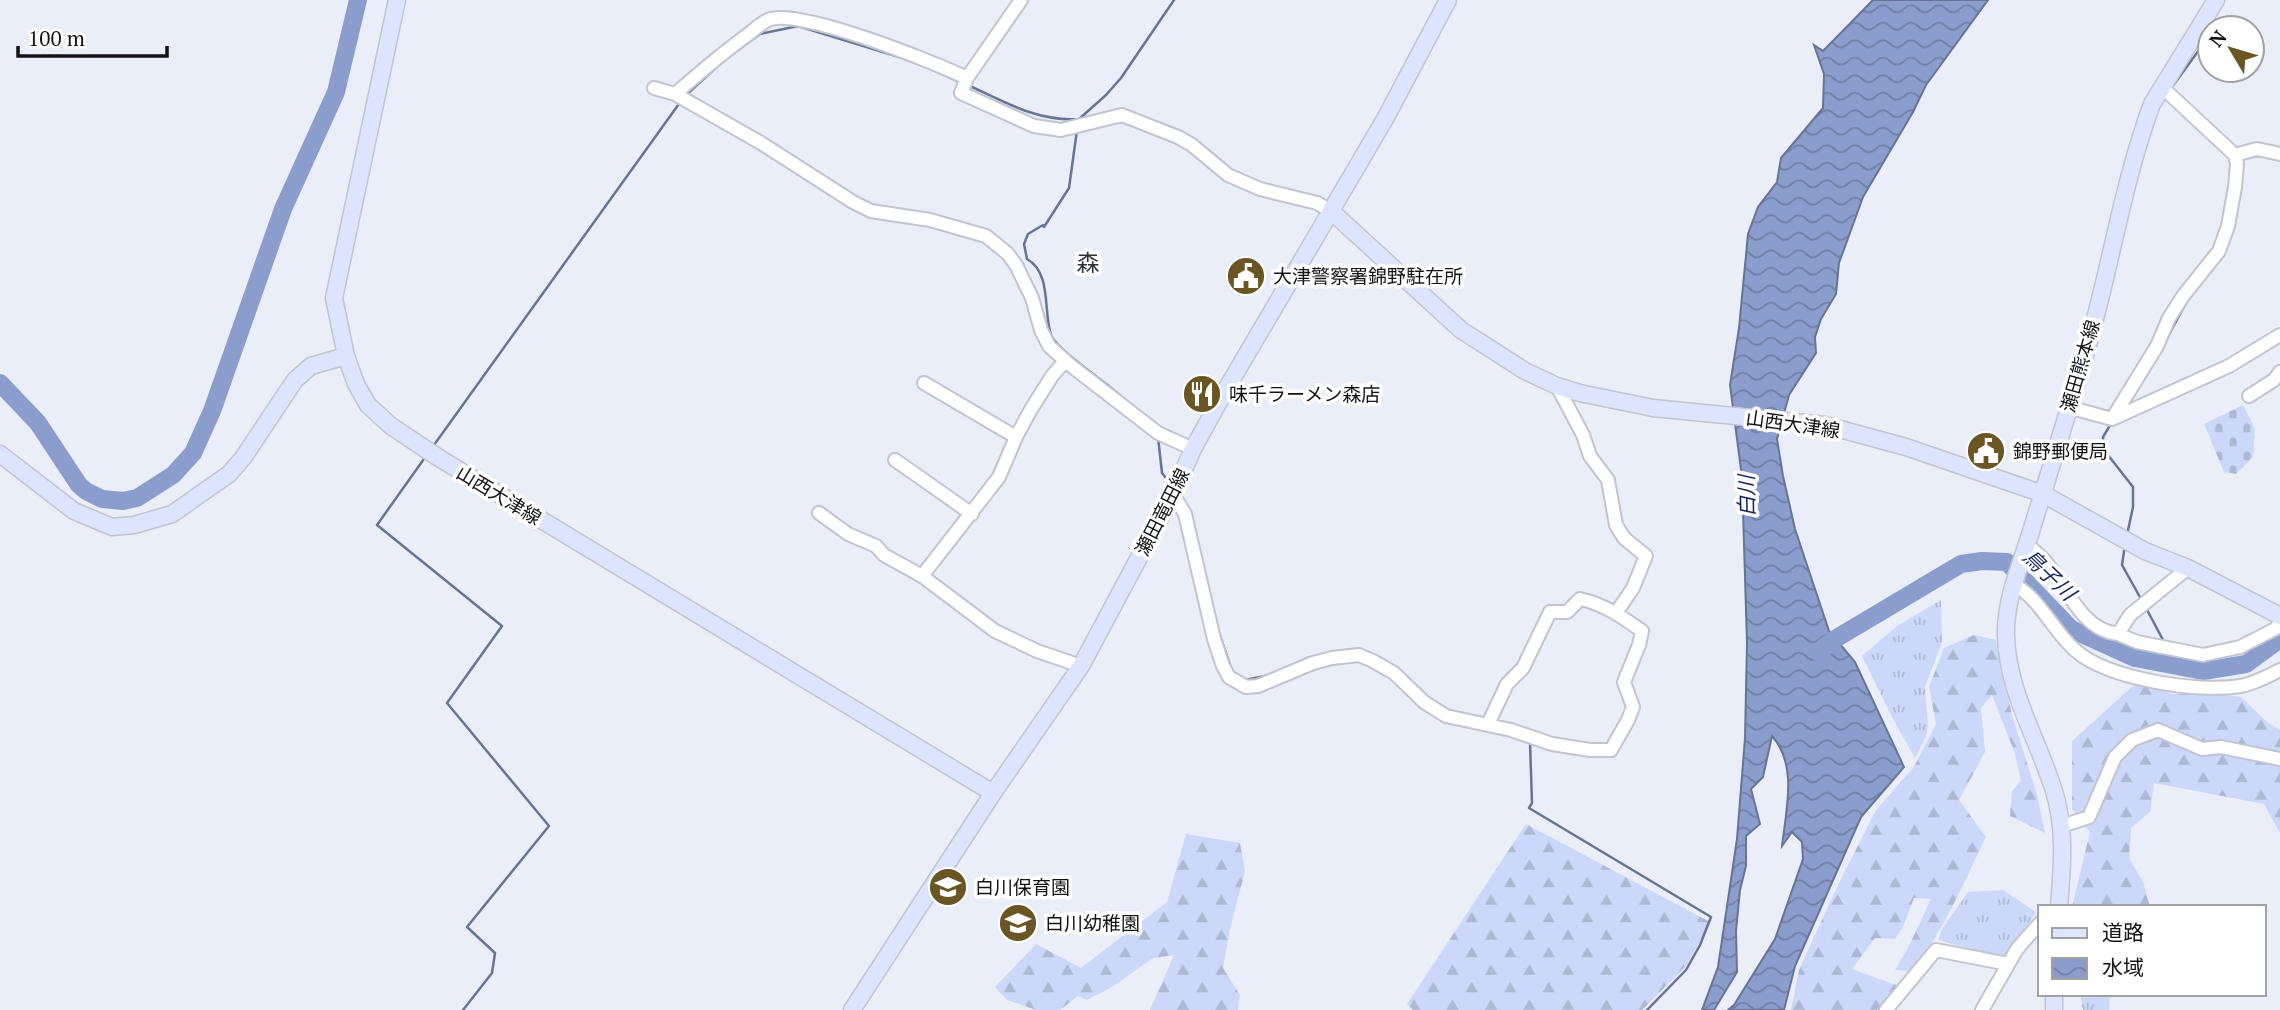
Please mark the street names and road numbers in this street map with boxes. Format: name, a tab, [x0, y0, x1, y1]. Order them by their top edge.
street label: 瀬田熊本線	[2054, 317, 2105, 415]
street label: 山西大津線	[1744, 405, 1842, 442]
street label: 山西大津線	[452, 459, 546, 530]
street label: 瀬田竜田線	[1129, 464, 1194, 560]

